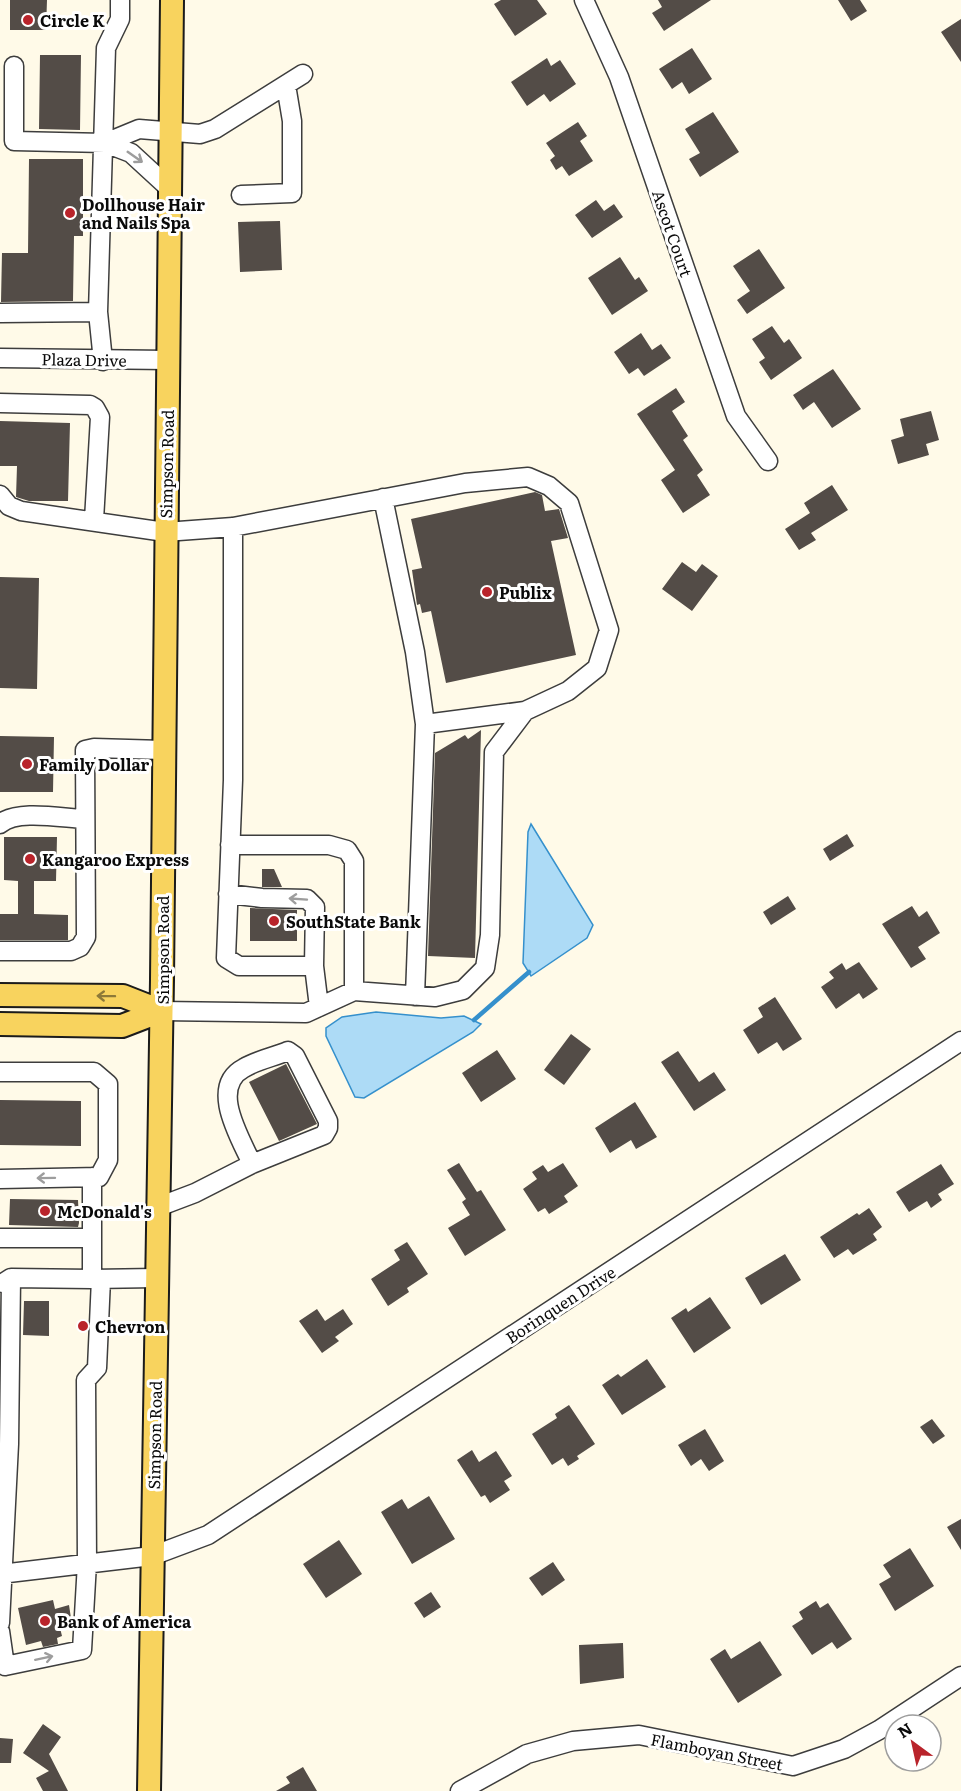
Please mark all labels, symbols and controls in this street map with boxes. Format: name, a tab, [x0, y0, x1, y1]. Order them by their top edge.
place label: Circle K	[40, 8, 105, 32]
marker: Circle K	[21, 13, 35, 27]
one-way arrow	[126, 151, 142, 163]
street label: Ascot Court	[647, 186, 699, 280]
place label: Dollhouse Hair and Nails Spa	[82, 192, 205, 234]
marker: Dollhouse Hair and Nails Spa	[63, 206, 77, 220]
street label: Plaza Drive	[41, 346, 127, 372]
street label: Simpson Road	[153, 409, 179, 519]
place label: Publix	[499, 580, 552, 604]
marker: Publix	[480, 585, 494, 599]
place label: Family Dollar	[39, 752, 150, 776]
marker: Family Dollar	[20, 757, 34, 771]
place label: Kangaroo Express	[42, 847, 189, 871]
marker: Kangaroo Express	[23, 852, 37, 866]
one-way arrow	[289, 893, 308, 904]
street label: Simpson Road	[150, 895, 174, 1004]
place label: SouthState Bank	[286, 909, 421, 933]
marker: SouthState Bank	[267, 914, 281, 928]
one-way arrow	[96, 990, 116, 1002]
one-way arrow	[36, 1172, 56, 1183]
place label: McDonald's	[57, 1199, 152, 1223]
marker: McDonald's	[38, 1204, 52, 1218]
street label: Borinquen Drive	[500, 1259, 620, 1349]
place label: Chevron	[95, 1314, 165, 1338]
marker: Chevron	[76, 1319, 90, 1333]
street label: Simpson Road	[141, 1380, 167, 1490]
place label: Bank of America	[57, 1609, 192, 1633]
marker: Bank of America	[38, 1614, 52, 1628]
one-way arrow	[33, 1652, 53, 1663]
north arrow	[883, 1713, 943, 1773]
text: N	[892, 1716, 916, 1743]
street label: Flamboyan Street	[649, 1726, 786, 1776]

